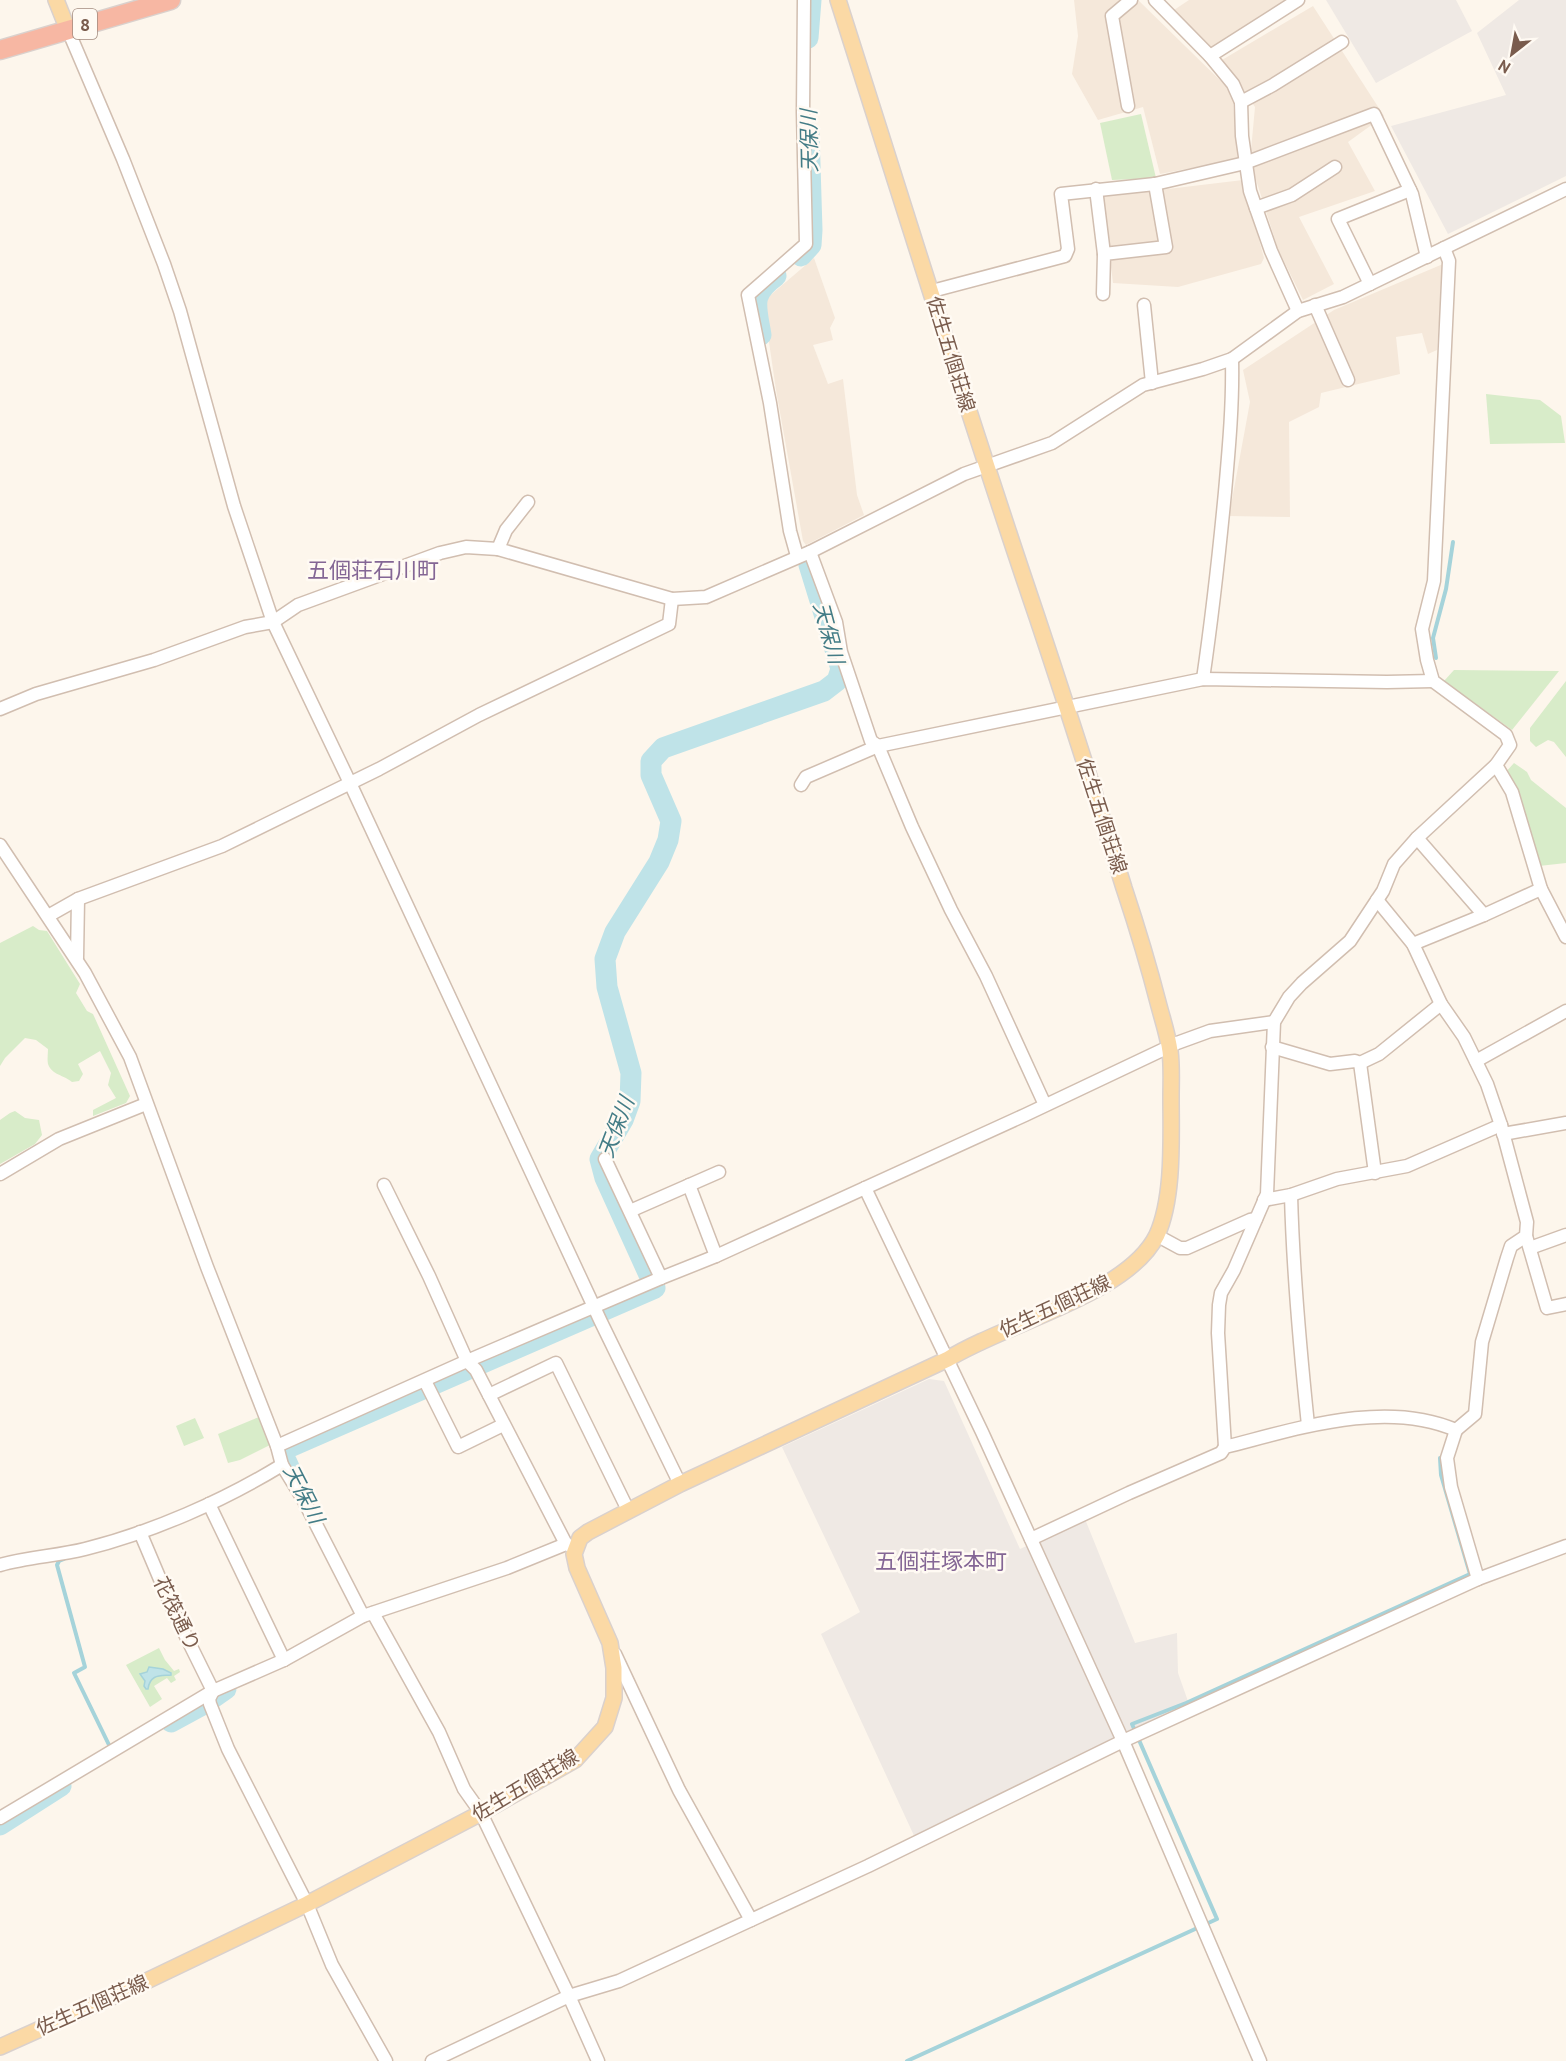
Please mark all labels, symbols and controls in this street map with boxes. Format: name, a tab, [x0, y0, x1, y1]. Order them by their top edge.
road number: 8	[73, 9, 97, 39]
north arrow	[1482, 24, 1542, 84]
text: N	[1495, 56, 1514, 78]
water label: 天保川	[795, 107, 823, 173]
street label: 佐生五個荘線	[921, 293, 981, 415]
district label: 五個荘石川町	[307, 556, 439, 584]
water label: 天保川	[808, 599, 851, 669]
street label: 佐生五個荘線	[1071, 755, 1133, 877]
water label: 天保川	[592, 1091, 641, 1161]
street label: 佐生五個荘線	[995, 1269, 1115, 1343]
water label: 天保川	[278, 1460, 331, 1530]
district label: 五個荘塚本町	[875, 1547, 1007, 1575]
street label: 花筏通り	[148, 1572, 206, 1656]
street label: 佐生五個荘線	[467, 1743, 583, 1827]
street label: 佐生五個荘線	[32, 1969, 152, 2041]

